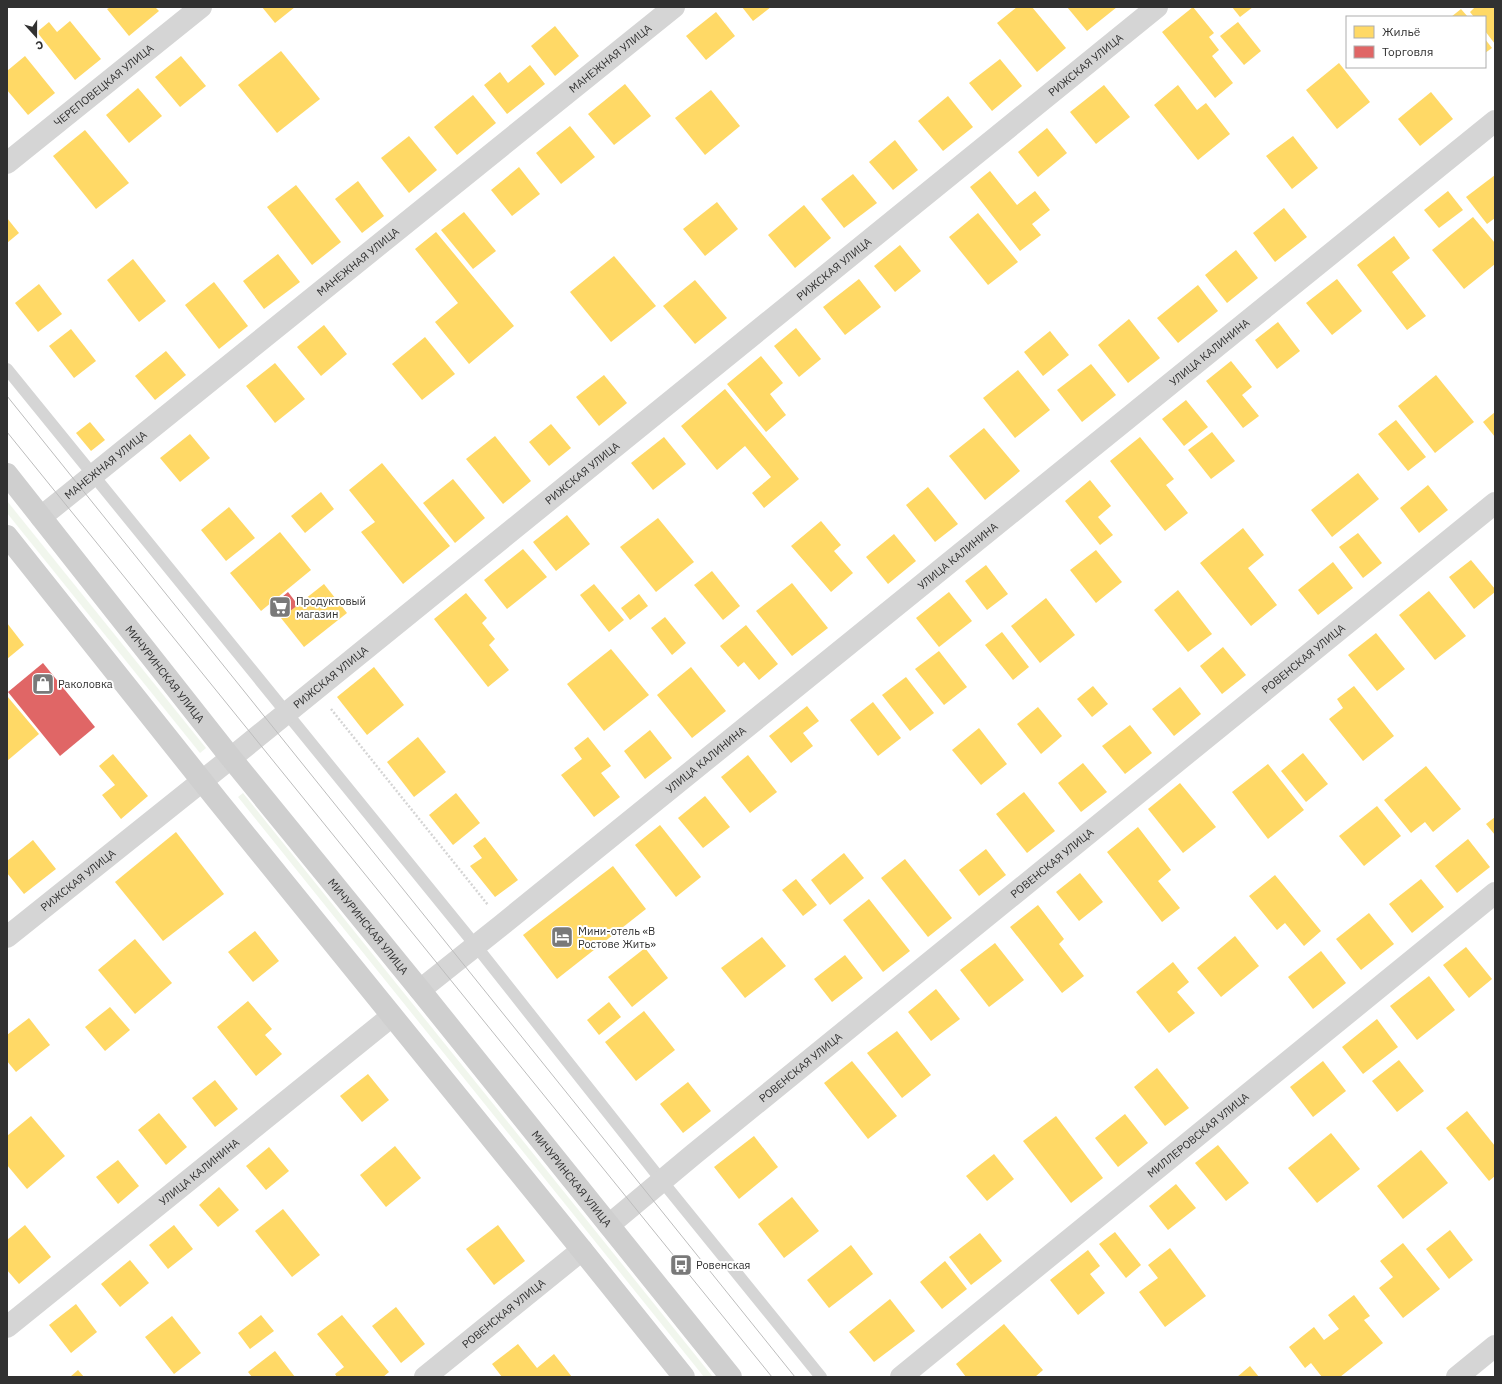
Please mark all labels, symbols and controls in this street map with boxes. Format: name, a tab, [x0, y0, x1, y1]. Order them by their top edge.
north arrow	[16, 16, 56, 56]
legend	[1346, 16, 1486, 68]
street label: МАНЕЖНАЯ УЛИЦА	[566, 21, 654, 96]
text: Жильё	[1382, 24, 1421, 39]
street label: РИЖСКАЯ УЛИЦА	[1045, 30, 1126, 99]
text: С	[34, 38, 45, 53]
street label: ЧЕРЕПОВЕЦКАЯ УЛИЦА	[51, 41, 156, 130]
text: Торговля	[1382, 44, 1433, 59]
street label: МАНЕЖНАЯ УЛИЦА	[314, 224, 402, 299]
street label: РИЖСКАЯ УЛИЦА	[794, 235, 874, 304]
street label: УЛИЦА КАЛИНИНА	[1167, 315, 1252, 389]
street label: МАНЕЖНАЯ УЛИЦА	[62, 428, 150, 502]
street label: РИЖСКАЯ УЛИЦА	[542, 439, 622, 508]
street label: УЛИЦА КАЛИНИНА	[915, 519, 1001, 593]
supermarket icon: Продуктовый магазин	[267, 594, 293, 620]
place label: Продуктовый магазин	[296, 594, 366, 621]
street label: РОВЕНСКАЯ УЛИЦА	[1259, 621, 1348, 697]
street label: МИЧУРИНСКАЯ УЛИЦА	[122, 623, 208, 726]
street label: РИЖСКАЯ УЛИЦА	[290, 643, 371, 712]
shop icon: Раколовка	[30, 671, 56, 697]
place label: Раколовка	[58, 677, 113, 691]
street label: УЛИЦА КАЛИНИНА	[663, 723, 749, 796]
street label: РОВЕНСКАЯ УЛИЦА	[1008, 825, 1096, 901]
street label: РИЖСКАЯ УЛИЦА	[38, 846, 118, 914]
street label: МИЧУРИНСКАЯ УЛИЦА	[325, 876, 412, 977]
hotel icon: Мини-отель «В Ростове Жить»	[549, 924, 575, 950]
place label: Мини-отель «В Ростове Жить»	[578, 924, 656, 951]
street label: РОВЕНСКАЯ УЛИЦА	[756, 1029, 845, 1105]
street label: МИЛЛЕРОВСКАЯ УЛИЦА	[1144, 1089, 1252, 1181]
street label: МИЧУРИНСКАЯ УЛИЦА	[529, 1128, 615, 1230]
street label: УЛИЦА КАЛИНИНА	[156, 1135, 242, 1208]
bus stop icon: Ровенская	[668, 1252, 694, 1278]
place label: Ровенская	[696, 1258, 750, 1272]
street label: РОВЕНСКАЯ УЛИЦА	[459, 1276, 548, 1351]

